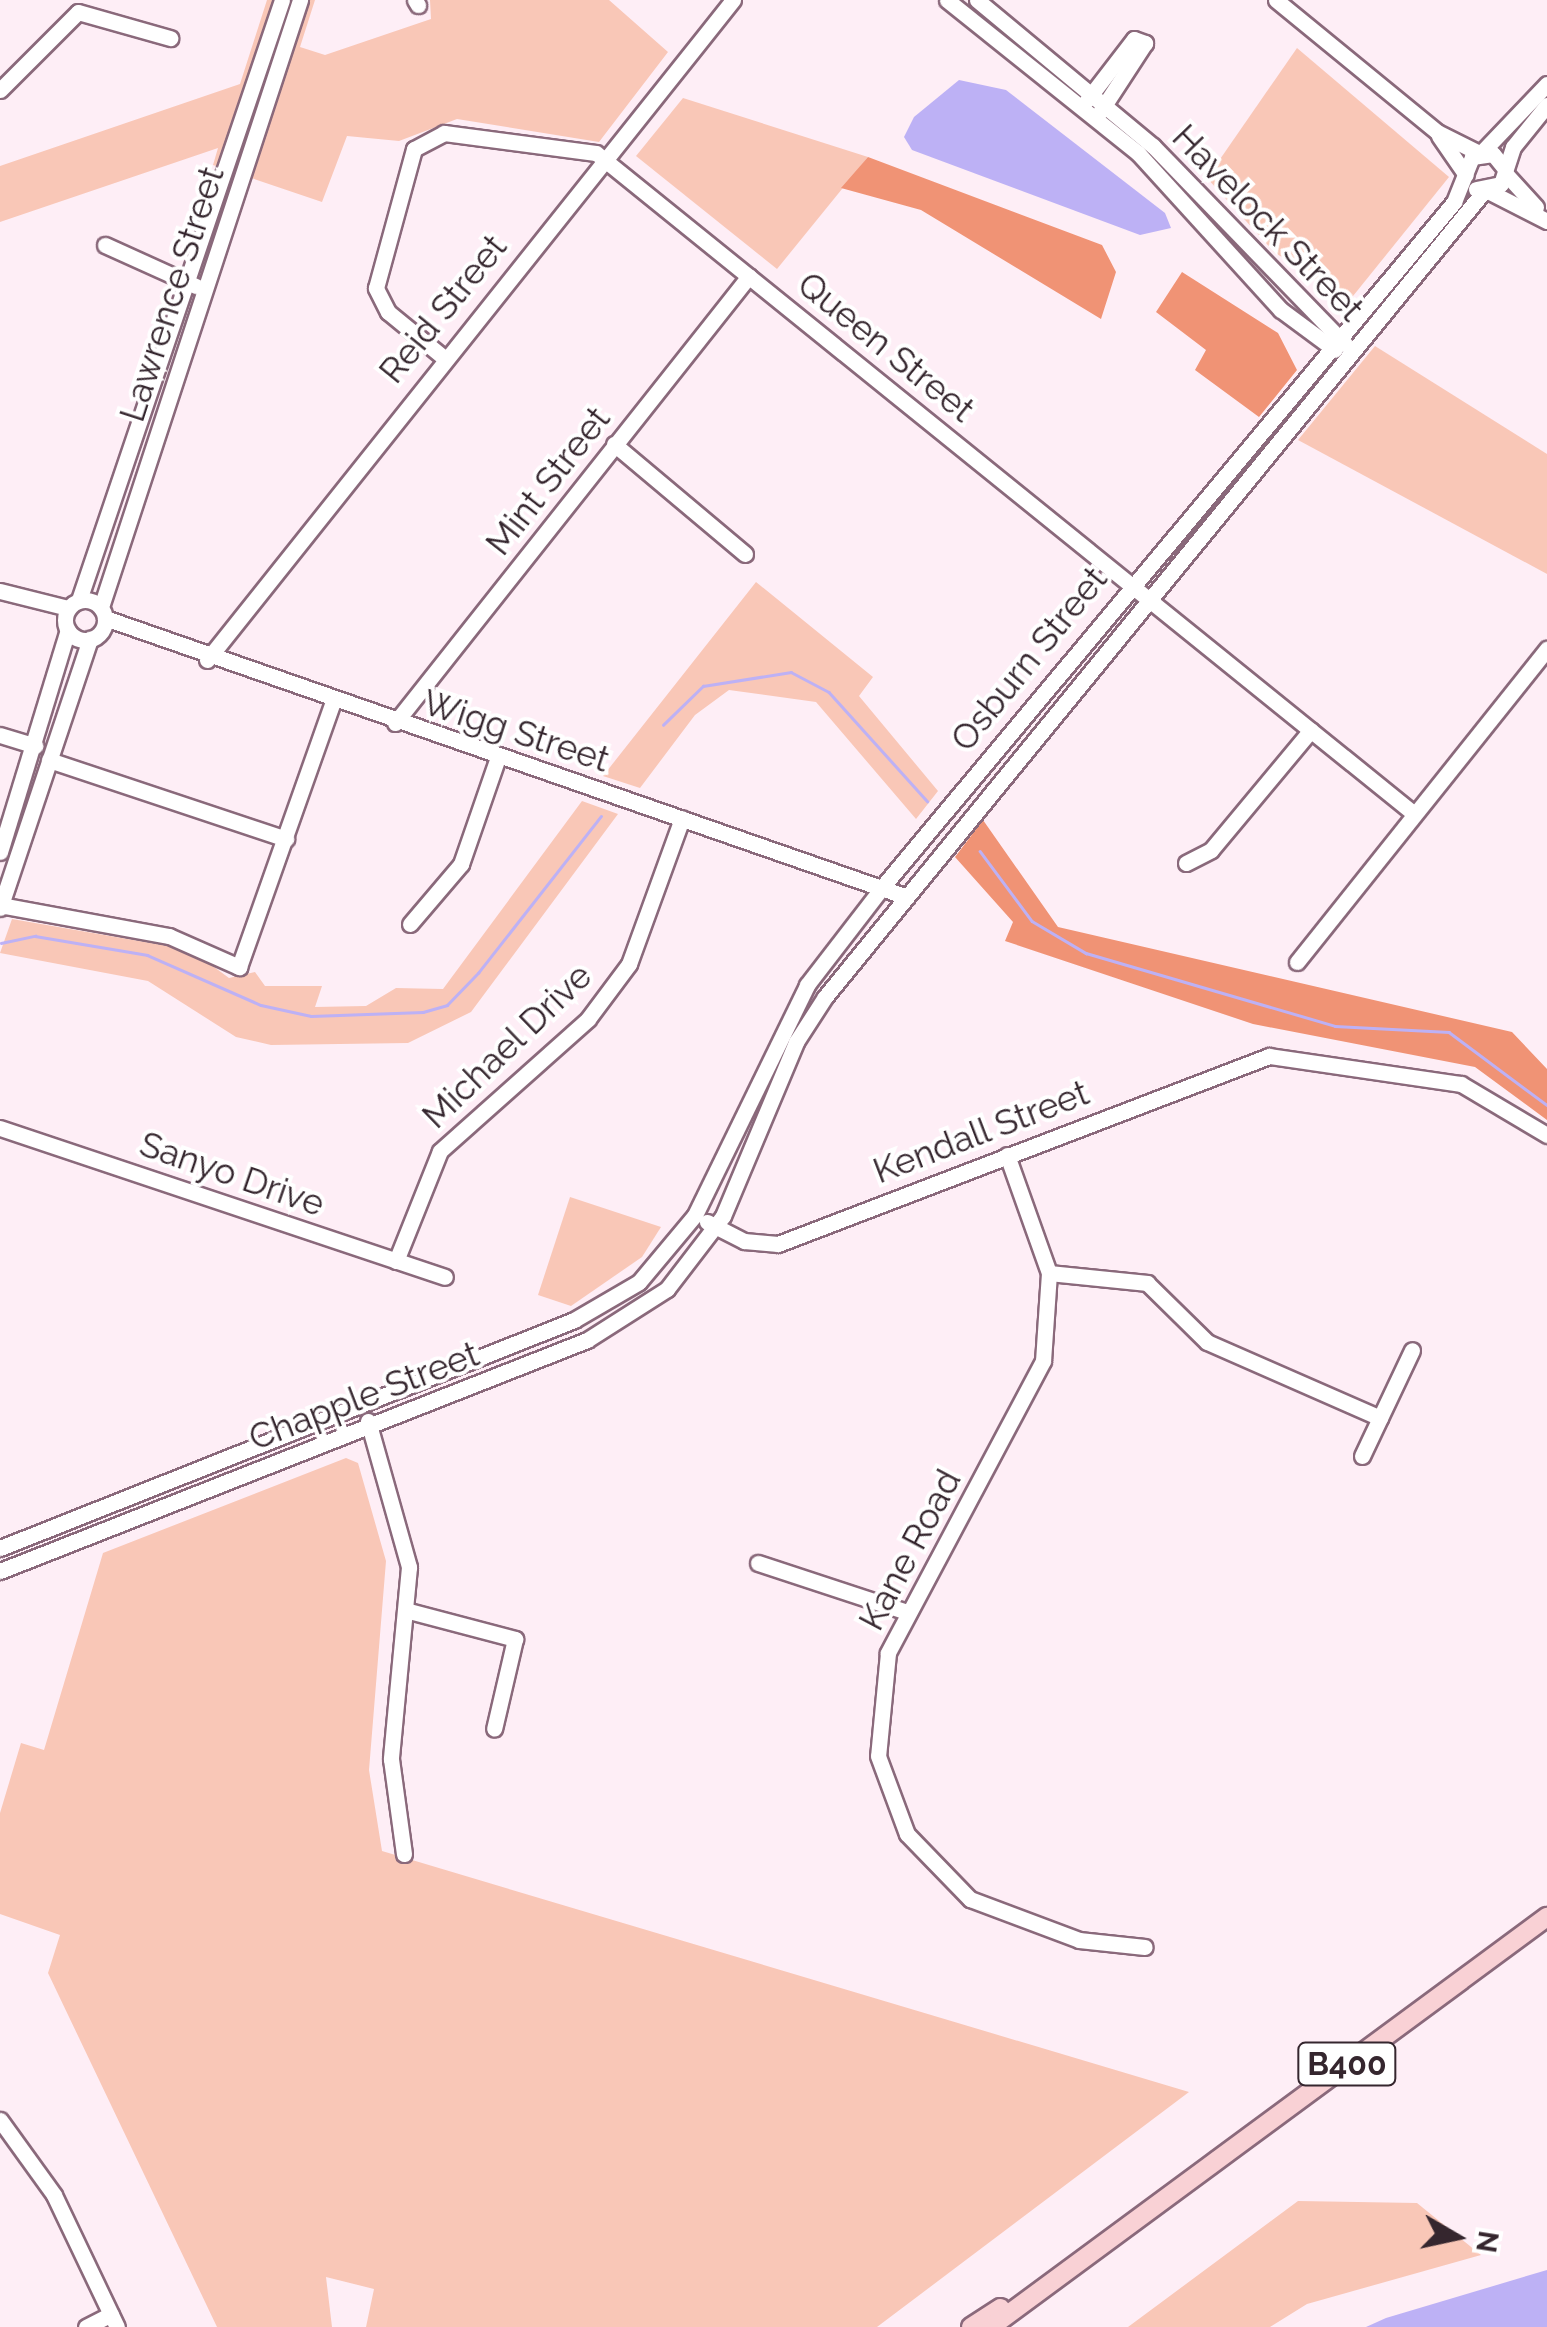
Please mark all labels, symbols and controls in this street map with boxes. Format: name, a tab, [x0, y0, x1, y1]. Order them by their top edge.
street label: Havelock Street	[1164, 116, 1372, 330]
street label: Lawrence Street	[111, 161, 233, 427]
street label: Reid Street	[371, 227, 515, 391]
street label: Queen Street	[789, 263, 983, 431]
street label: Mint Street	[477, 399, 619, 563]
street label: Osburn Street	[942, 559, 1116, 759]
street label: Wigg Street	[418, 681, 614, 781]
street label: Michael Drive	[413, 955, 601, 1137]
street label: Kendall Street	[867, 1072, 1095, 1192]
street label: Sanyo Drive	[134, 1123, 330, 1225]
street label: Chapple Street	[243, 1333, 485, 1459]
street label: Kane Road	[850, 1463, 970, 1637]
road number: B400	[1297, 2037, 1397, 2091]
north arrow	[1407, 2187, 1507, 2287]
text: N	[1469, 2229, 1505, 2255]

